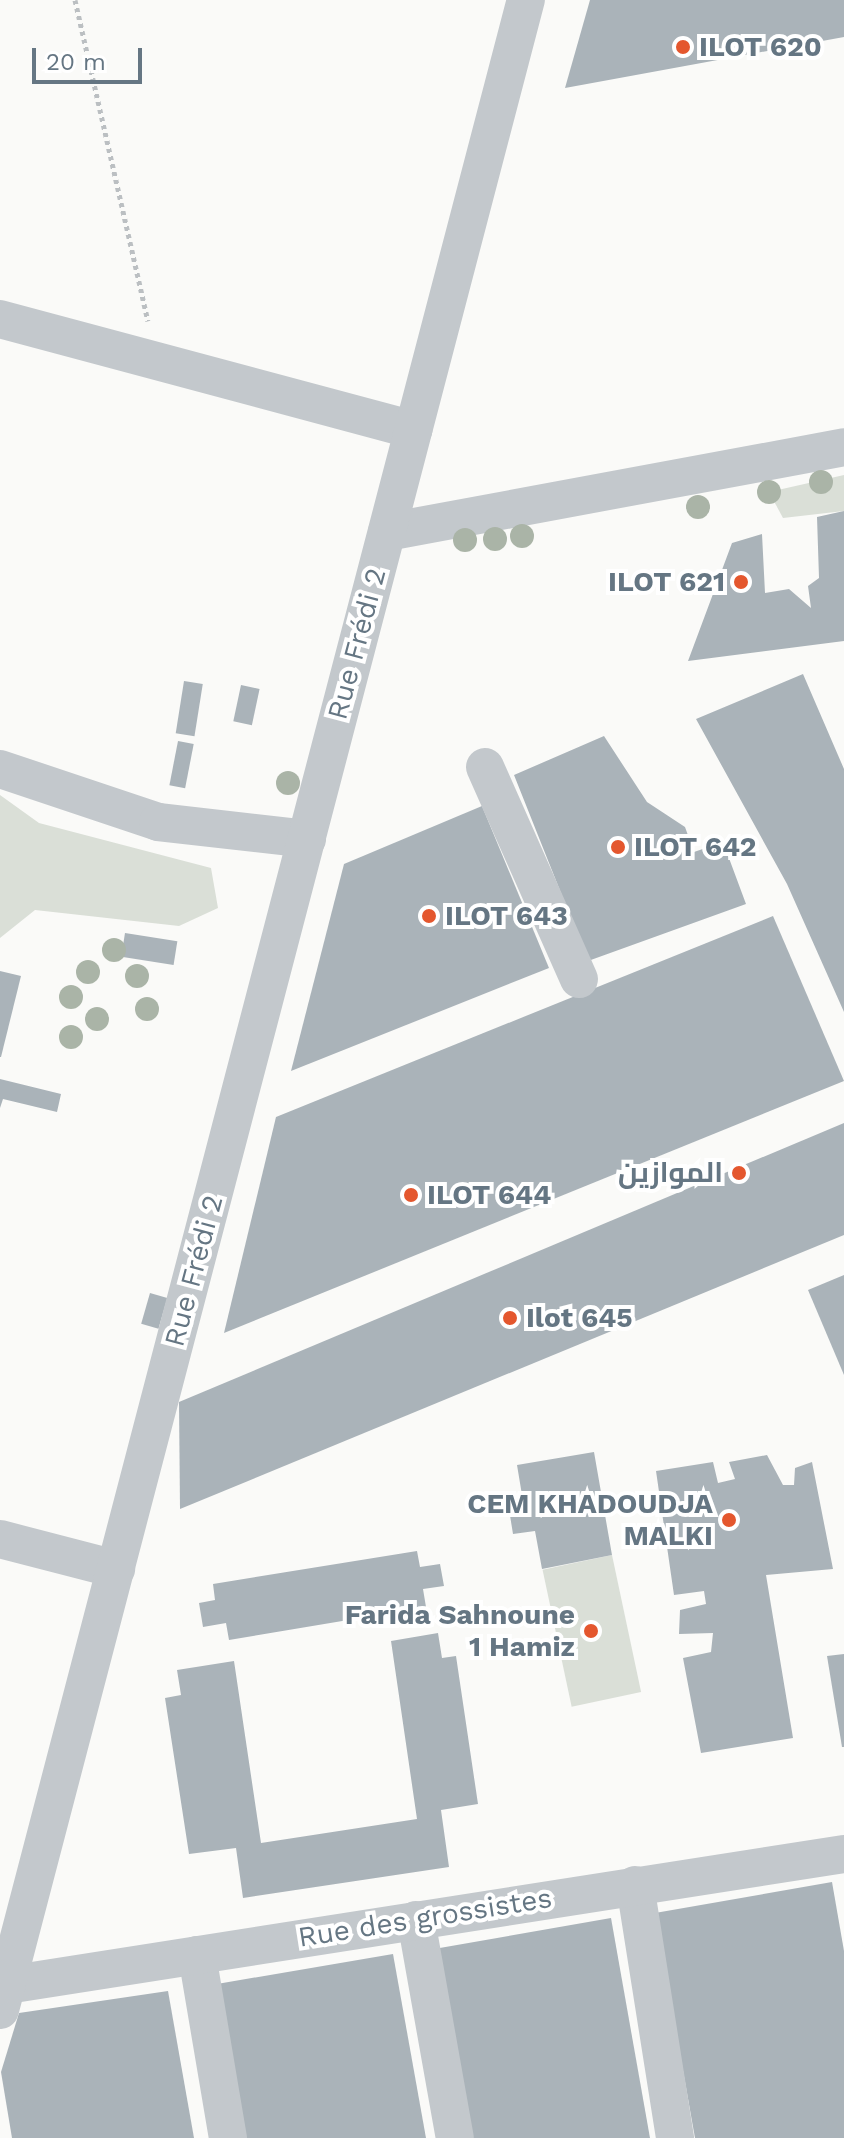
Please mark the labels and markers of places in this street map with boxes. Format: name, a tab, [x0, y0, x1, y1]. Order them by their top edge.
place label: ILOT 620	[699, 30, 822, 64]
marker: ILOT 620	[674, 38, 692, 56]
place label: ILOT 621	[608, 565, 725, 599]
marker: ILOT 621	[732, 573, 750, 591]
place label: ILOT 642	[634, 830, 757, 864]
marker: ILOT 642	[609, 838, 627, 856]
place label: ILOT 643	[445, 899, 568, 933]
marker: ILOT 643	[420, 907, 438, 925]
place label: الموازين	[618, 1156, 723, 1190]
marker: الموازين	[730, 1164, 748, 1182]
place label: ILOT 644	[427, 1178, 552, 1212]
marker: ILOT 644	[402, 1186, 420, 1204]
place label: Ilot 645	[526, 1301, 633, 1335]
marker: Ilot 645	[501, 1309, 519, 1327]
place label: CEM KHADOUDJA MALKI	[467, 1487, 713, 1553]
marker: CEM KHADOUDJA MALKI	[720, 1511, 738, 1529]
place label: Farida Sahnoune 1 Hamiz	[344, 1598, 575, 1664]
marker: Farida Sahnoune 1 Hamiz	[582, 1622, 600, 1640]

